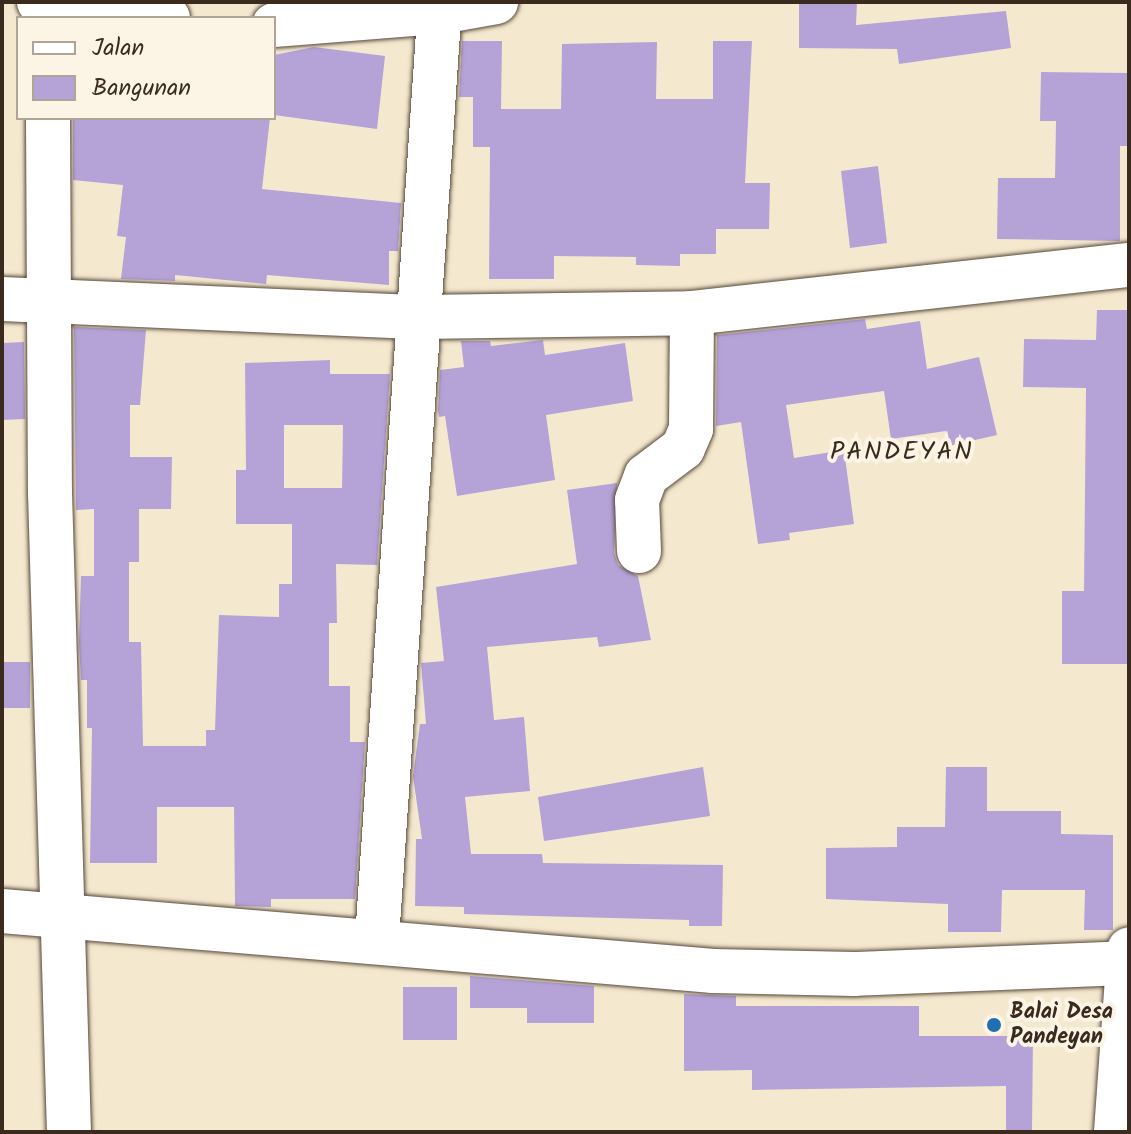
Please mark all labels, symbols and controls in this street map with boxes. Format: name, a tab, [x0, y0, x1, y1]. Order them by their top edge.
legend	[16, 16, 276, 120]
text: Jalan	[92, 29, 144, 68]
text: Bangunan	[92, 69, 191, 108]
district label: PANDEYAN	[830, 437, 974, 469]
place label: Balai Desa Pandeyan	[1010, 999, 1113, 1050]
marker: Balai Desa Pandeyan	[985, 1016, 1003, 1034]

